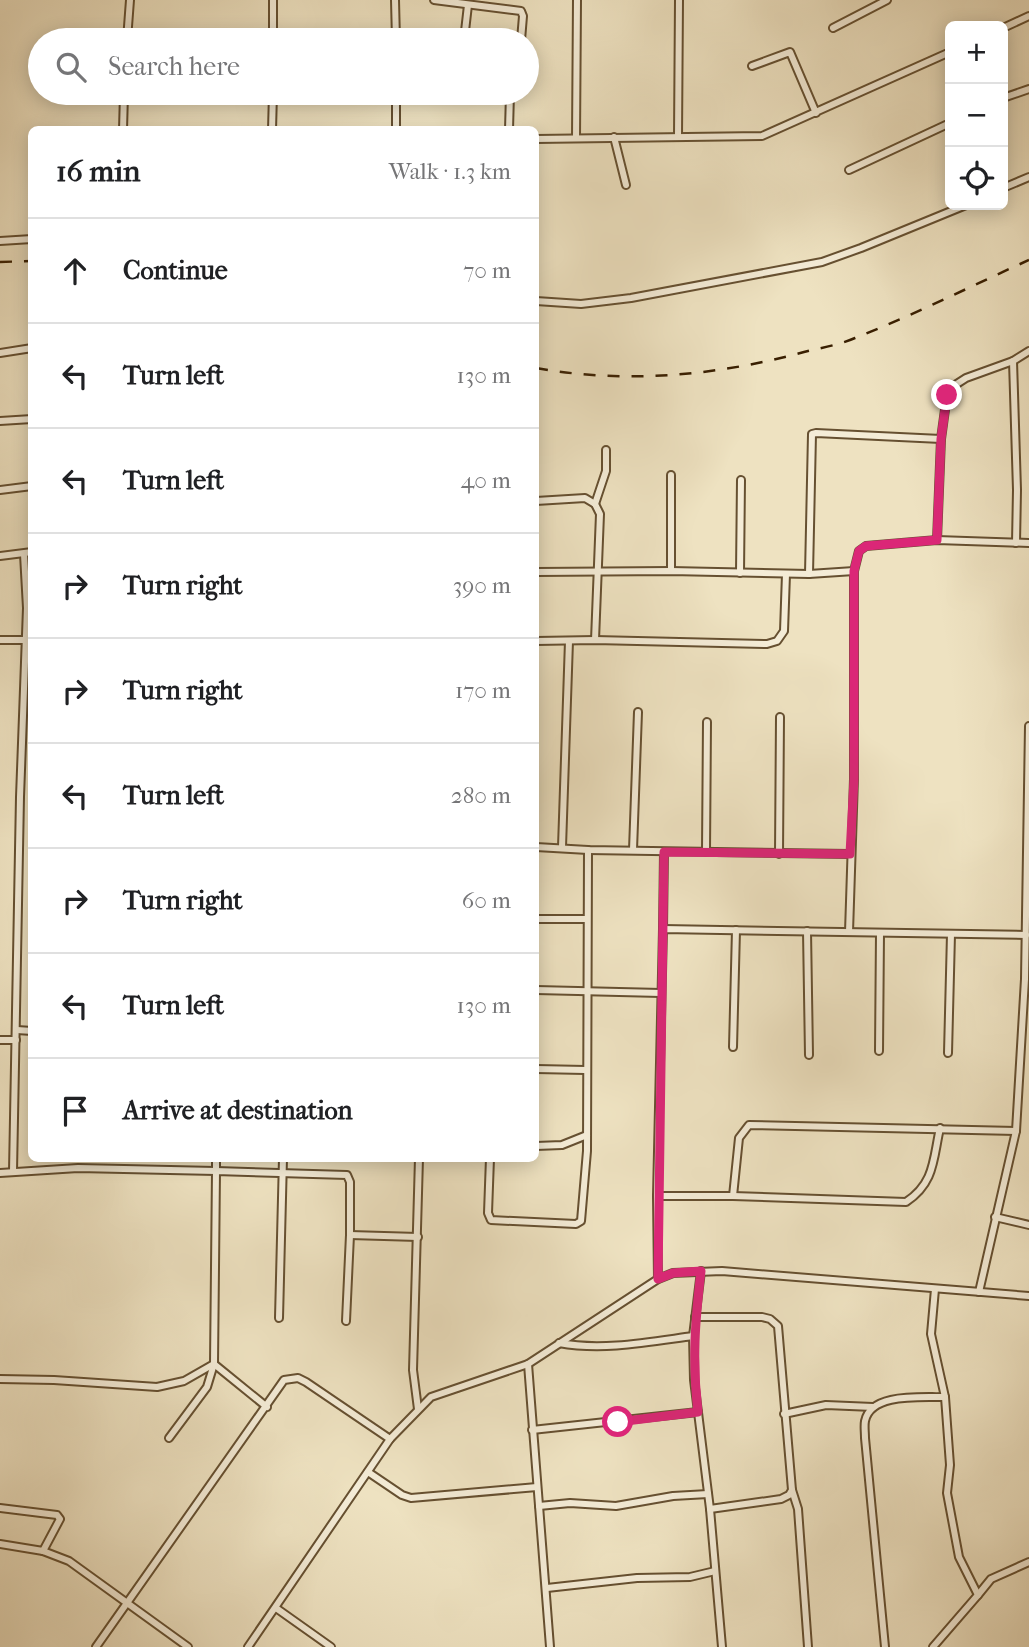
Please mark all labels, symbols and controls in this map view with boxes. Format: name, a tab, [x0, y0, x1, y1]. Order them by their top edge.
map controls	[945, 21, 1008, 210]
button: +	[945, 21, 1008, 84]
search box	[28, 28, 539, 105]
icon: search	[52, 48, 90, 86]
text: Search here	[108, 51, 240, 82]
button: −	[945, 84, 1008, 147]
button: locate	[945, 147, 1008, 210]
text: 16 min	[56, 154, 140, 189]
text: Walk · 1.3 km	[389, 158, 511, 185]
icon: ahead	[56, 252, 94, 290]
text: Continue	[123, 255, 228, 286]
text: 70 m	[463, 257, 511, 284]
icon: left	[56, 357, 94, 395]
text: Turn left	[123, 360, 224, 391]
text: 130 m	[457, 362, 511, 389]
route end	[931, 379, 962, 410]
icon: left	[56, 462, 94, 500]
text: Turn left	[123, 465, 224, 496]
text: 40 m	[461, 467, 511, 494]
icon: right	[56, 567, 94, 605]
text: Turn right	[123, 570, 243, 601]
text: 390 m	[453, 572, 511, 599]
icon: right	[56, 672, 94, 710]
text: Turn right	[123, 675, 243, 706]
text: 170 m	[455, 677, 511, 704]
icon: left	[56, 777, 94, 815]
text: Turn left	[123, 780, 224, 811]
text: 280 m	[451, 782, 511, 809]
icon: right	[56, 882, 94, 920]
text: Turn right	[123, 885, 243, 916]
text: 60 m	[462, 887, 511, 914]
icon: left	[56, 987, 94, 1025]
text: Turn left	[123, 990, 224, 1021]
text: 130 m	[457, 992, 511, 1019]
icon: arrive	[56, 1092, 94, 1130]
text: Arrive at destination	[123, 1095, 353, 1126]
route start	[602, 1406, 633, 1437]

